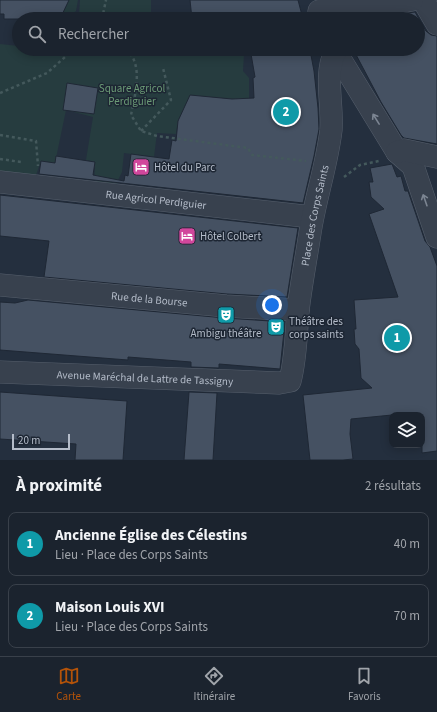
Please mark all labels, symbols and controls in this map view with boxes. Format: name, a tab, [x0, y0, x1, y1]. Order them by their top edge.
search box	[12, 12, 425, 56]
icon: search	[26, 23, 48, 45]
text: Rechercher	[58, 24, 129, 45]
park label: Square Agricol Perdiguier	[99, 81, 165, 109]
pin: 2	[273, 97, 299, 127]
one-way arrow	[372, 114, 380, 125]
hotel icon: Hôtel du Parc	[131, 157, 151, 177]
place label: Hôtel du Parc	[154, 160, 215, 175]
street label: Place des Corps Saints	[298, 163, 333, 267]
street label: Rue Agricol Perdiguier	[105, 187, 207, 213]
one-way arrow	[420, 194, 428, 206]
hotel icon: Hôtel Colbert	[177, 226, 197, 246]
place label: Hôtel Colbert	[200, 229, 261, 244]
street label: Rue de la Bourse	[111, 288, 189, 310]
your location	[262, 295, 282, 315]
theatre icon: Ambigu théâtre	[216, 305, 236, 325]
place label: Théâtre des corps saints	[289, 314, 344, 342]
theatre icon: Théâtre des corps saints	[266, 317, 286, 337]
pin: 1	[384, 323, 410, 353]
place label: Ambigu théâtre	[191, 326, 262, 341]
street label: Avenue Maréchal de Lattre de Tassigny	[56, 367, 233, 389]
map controls	[389, 412, 425, 448]
button: layers	[389, 412, 425, 448]
scale bar	[12, 432, 70, 451]
text: 20 m	[18, 433, 40, 448]
text: À proximité	[16, 474, 102, 498]
text: 2 résultats	[365, 477, 421, 495]
text: Ancienne Église des Célestins	[55, 525, 247, 546]
text: 1	[27, 535, 33, 553]
text: 40 m	[394, 535, 420, 553]
text: Lieu · Place des Corps Saints	[55, 546, 208, 564]
text: Maison Louis XVI	[55, 597, 165, 618]
text: 2	[27, 607, 33, 625]
text: 70 m	[394, 607, 420, 625]
text: Lieu · Place des Corps Saints	[55, 618, 208, 636]
tab: Carte	[56, 665, 81, 704]
tab: Itinéraire	[194, 665, 235, 704]
tab: Favoris	[348, 665, 381, 704]

